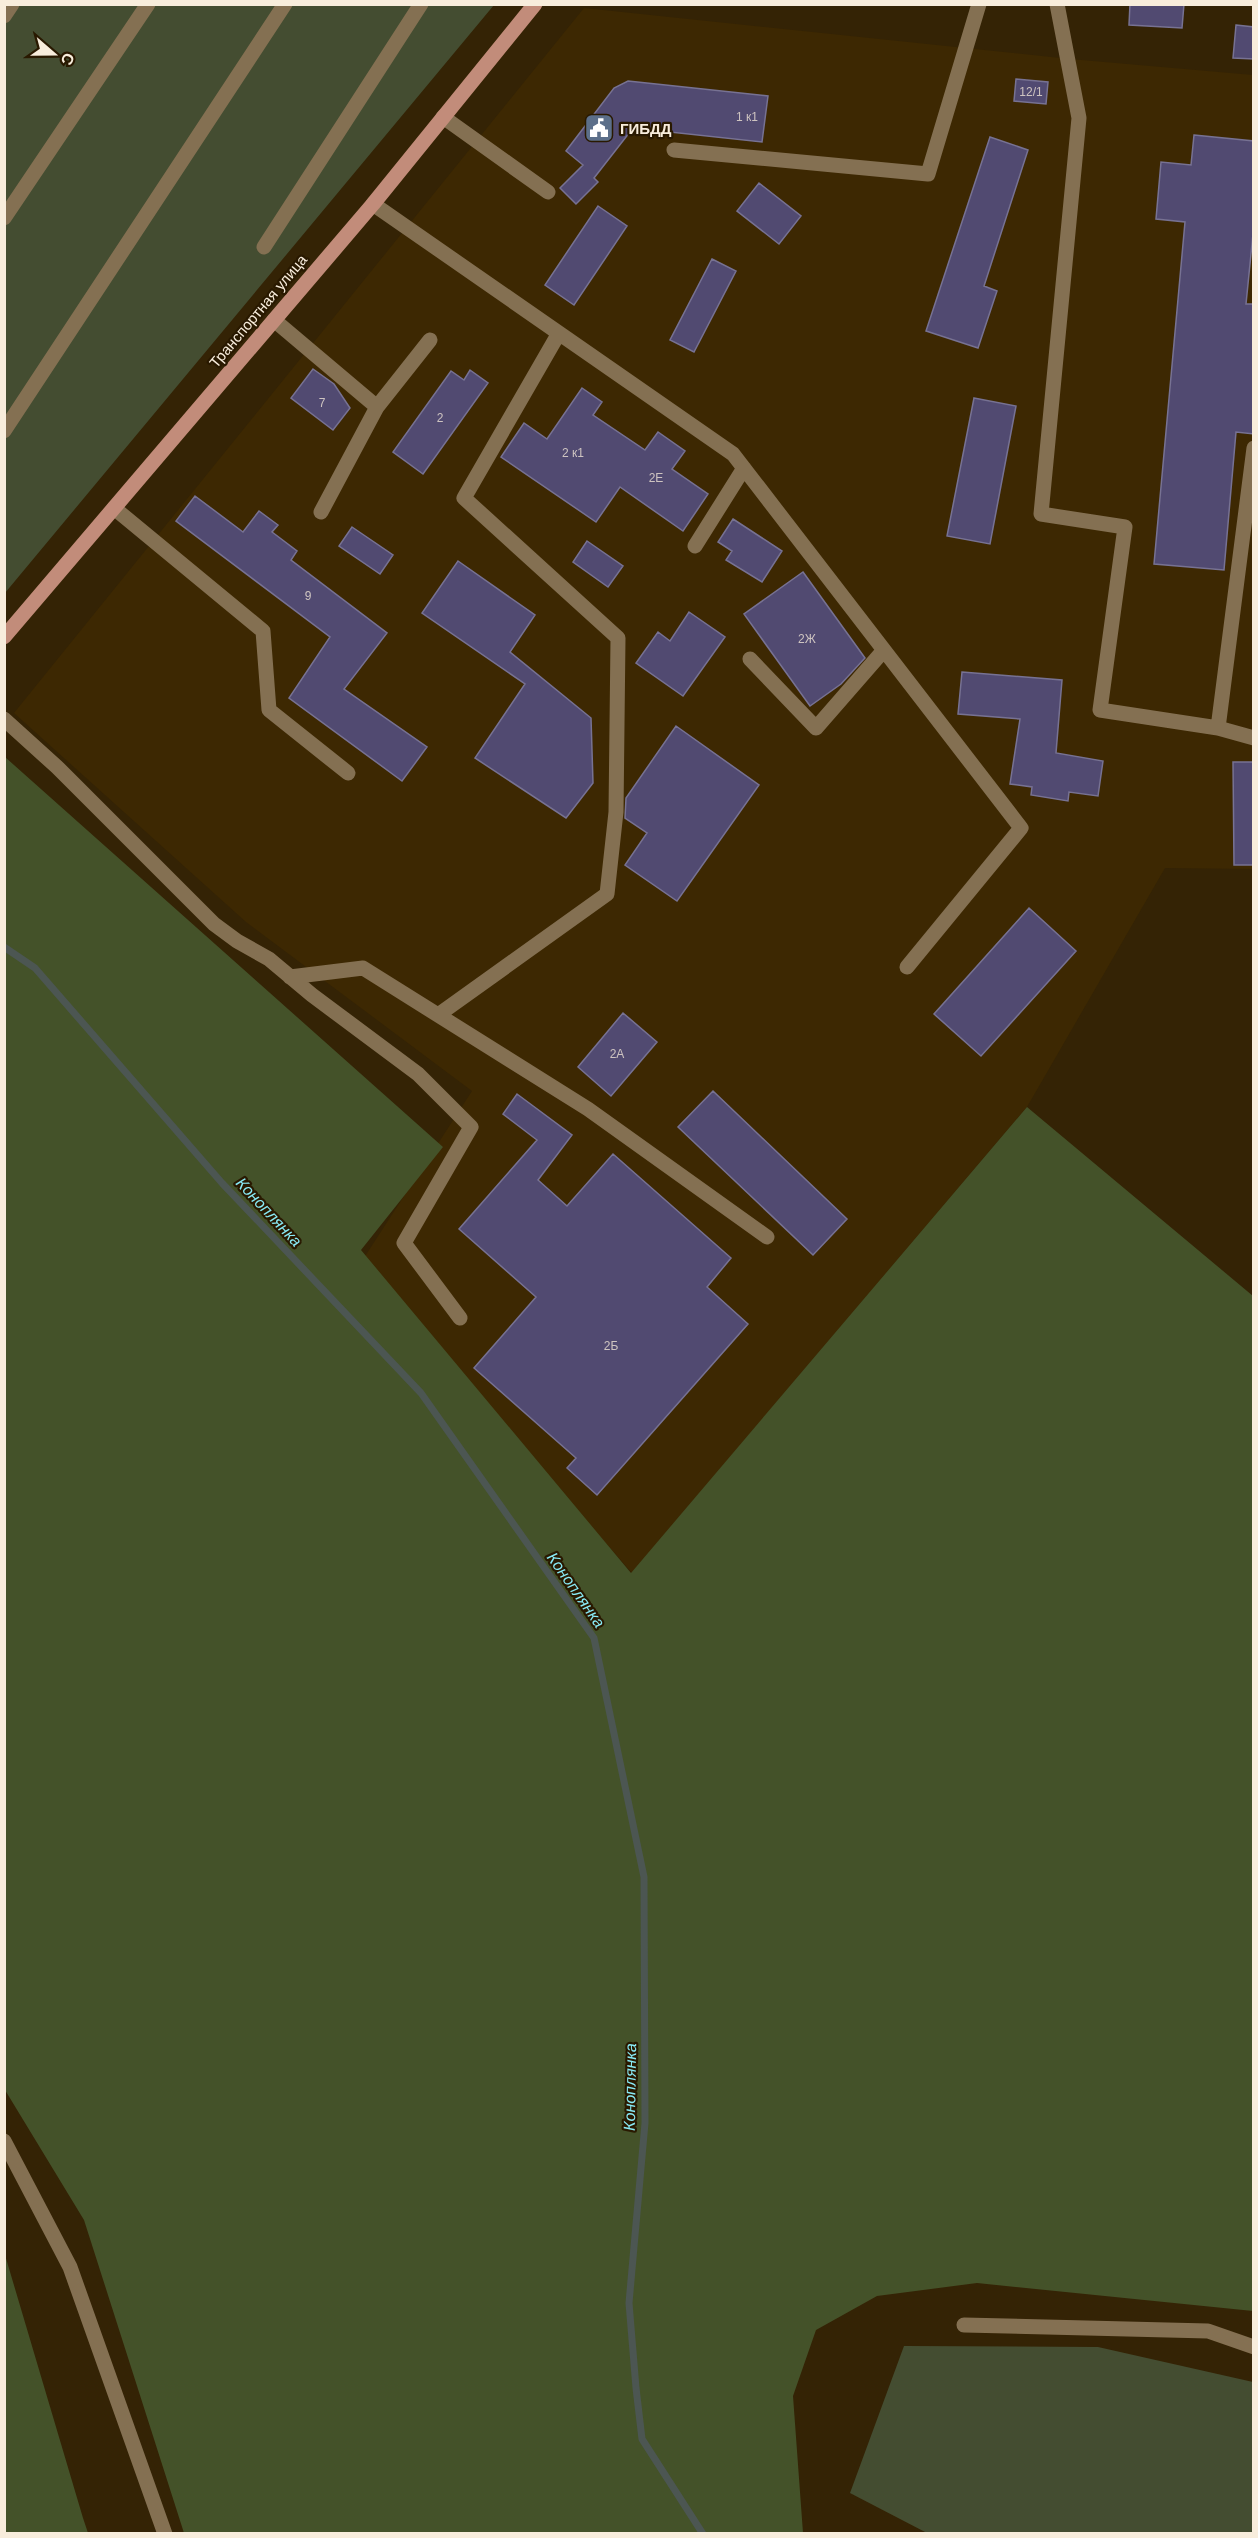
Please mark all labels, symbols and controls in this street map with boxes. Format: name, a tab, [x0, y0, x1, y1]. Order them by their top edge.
north arrow	[24, 24, 84, 84]
text: С	[58, 51, 78, 68]
house number: 12/1	[1019, 85, 1043, 99]
house number: 1 к1	[736, 110, 758, 124]
public building icon: ГИБДД	[583, 112, 615, 144]
place label: ГИБДД	[620, 120, 672, 137]
street label: Транспортная улица	[206, 251, 311, 371]
house number: 7	[319, 396, 326, 410]
house number: 2	[437, 411, 444, 425]
house number: 2 к1	[562, 446, 584, 460]
house number: 2Е	[649, 471, 663, 485]
house number: 9	[305, 589, 312, 603]
house number: 2Ж	[798, 632, 816, 646]
house number: 2А	[610, 1047, 624, 1061]
water label: Коноплянка	[233, 1174, 305, 1250]
house number: 2Б	[604, 1339, 618, 1353]
water label: Коноплянка	[544, 1549, 608, 1631]
water label: Коноплянка	[621, 2043, 639, 2131]

